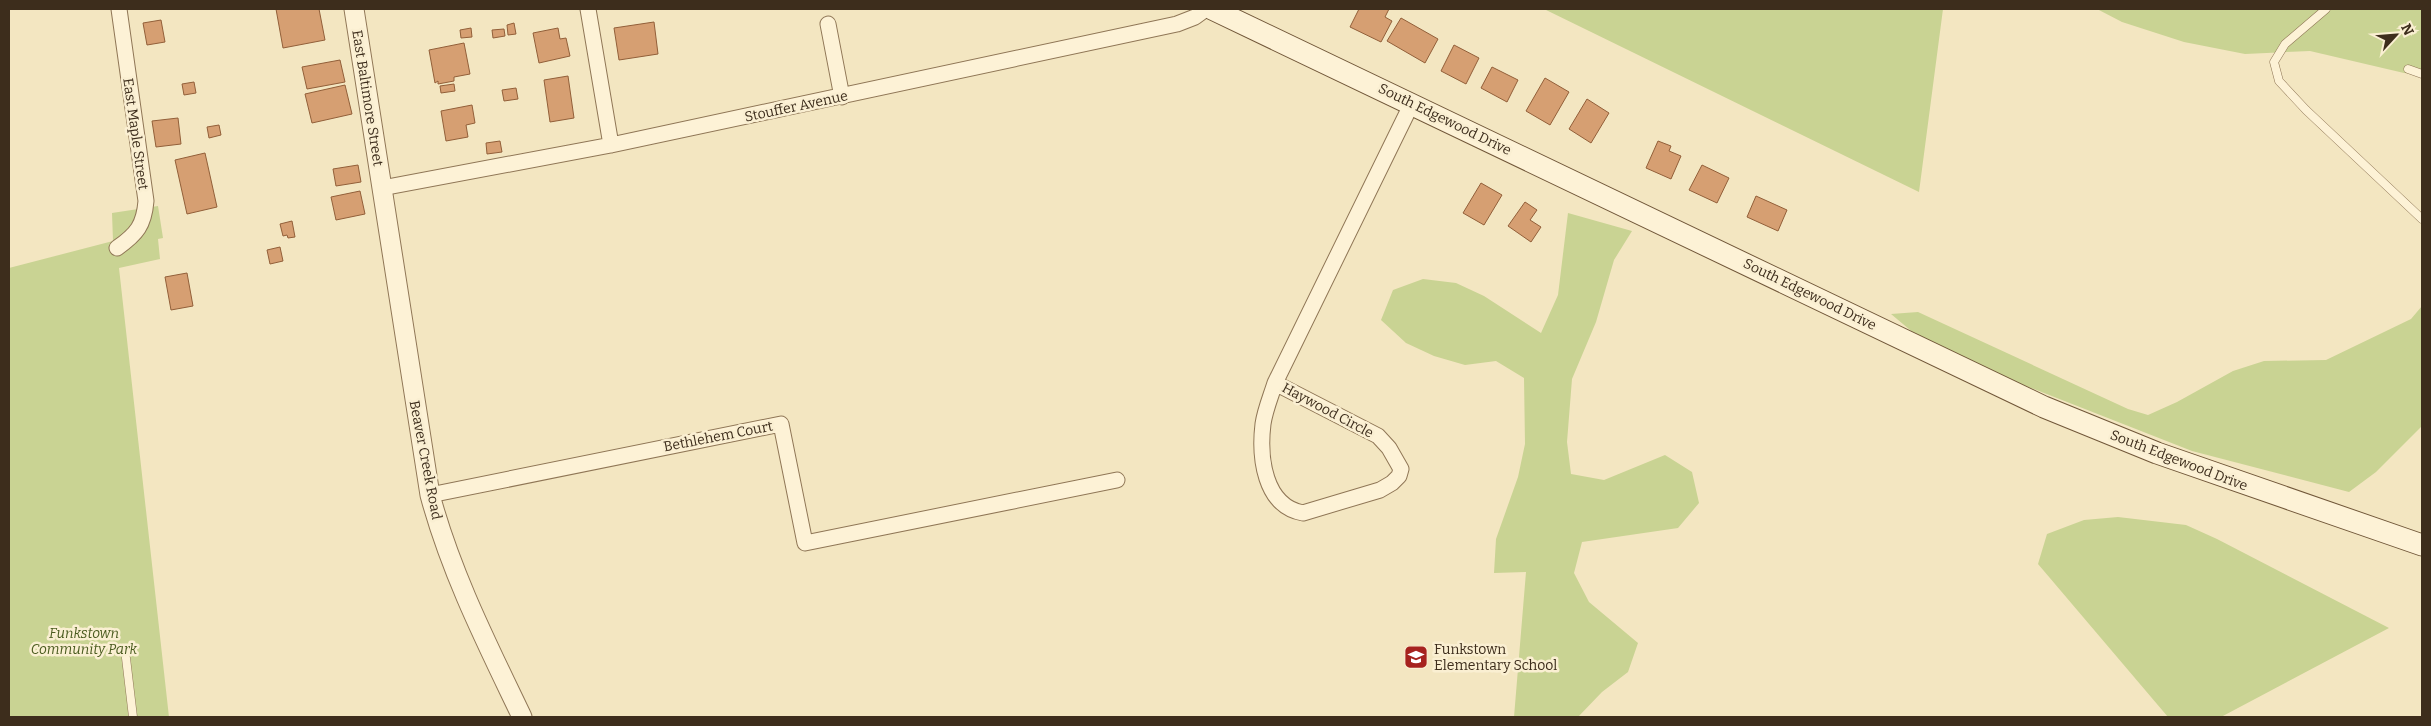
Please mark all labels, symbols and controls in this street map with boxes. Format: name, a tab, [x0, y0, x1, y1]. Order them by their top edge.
north arrow	[2371, 10, 2421, 60]
text: N	[2397, 21, 2417, 38]
street label: East Baltimore Street	[348, 29, 387, 167]
street label: East Maple Street	[119, 77, 152, 191]
street label: South Edgewood Drive	[1376, 80, 1514, 159]
street label: Stouffer Avenue	[743, 87, 849, 126]
street label: South Edgewood Drive	[1741, 255, 1879, 334]
street label: Haywood Circle	[1279, 379, 1376, 442]
street label: Beaver Creek Road	[406, 399, 445, 521]
street label: Bethlehem Court	[662, 418, 774, 455]
street label: South Edgewood Drive	[2108, 426, 2250, 495]
park label: Funkstown Community Park	[31, 625, 138, 658]
place label: Funkstown Elementary School	[1434, 641, 1557, 674]
school or university icon: Funkstown Elementary School	[1403, 644, 1429, 670]

